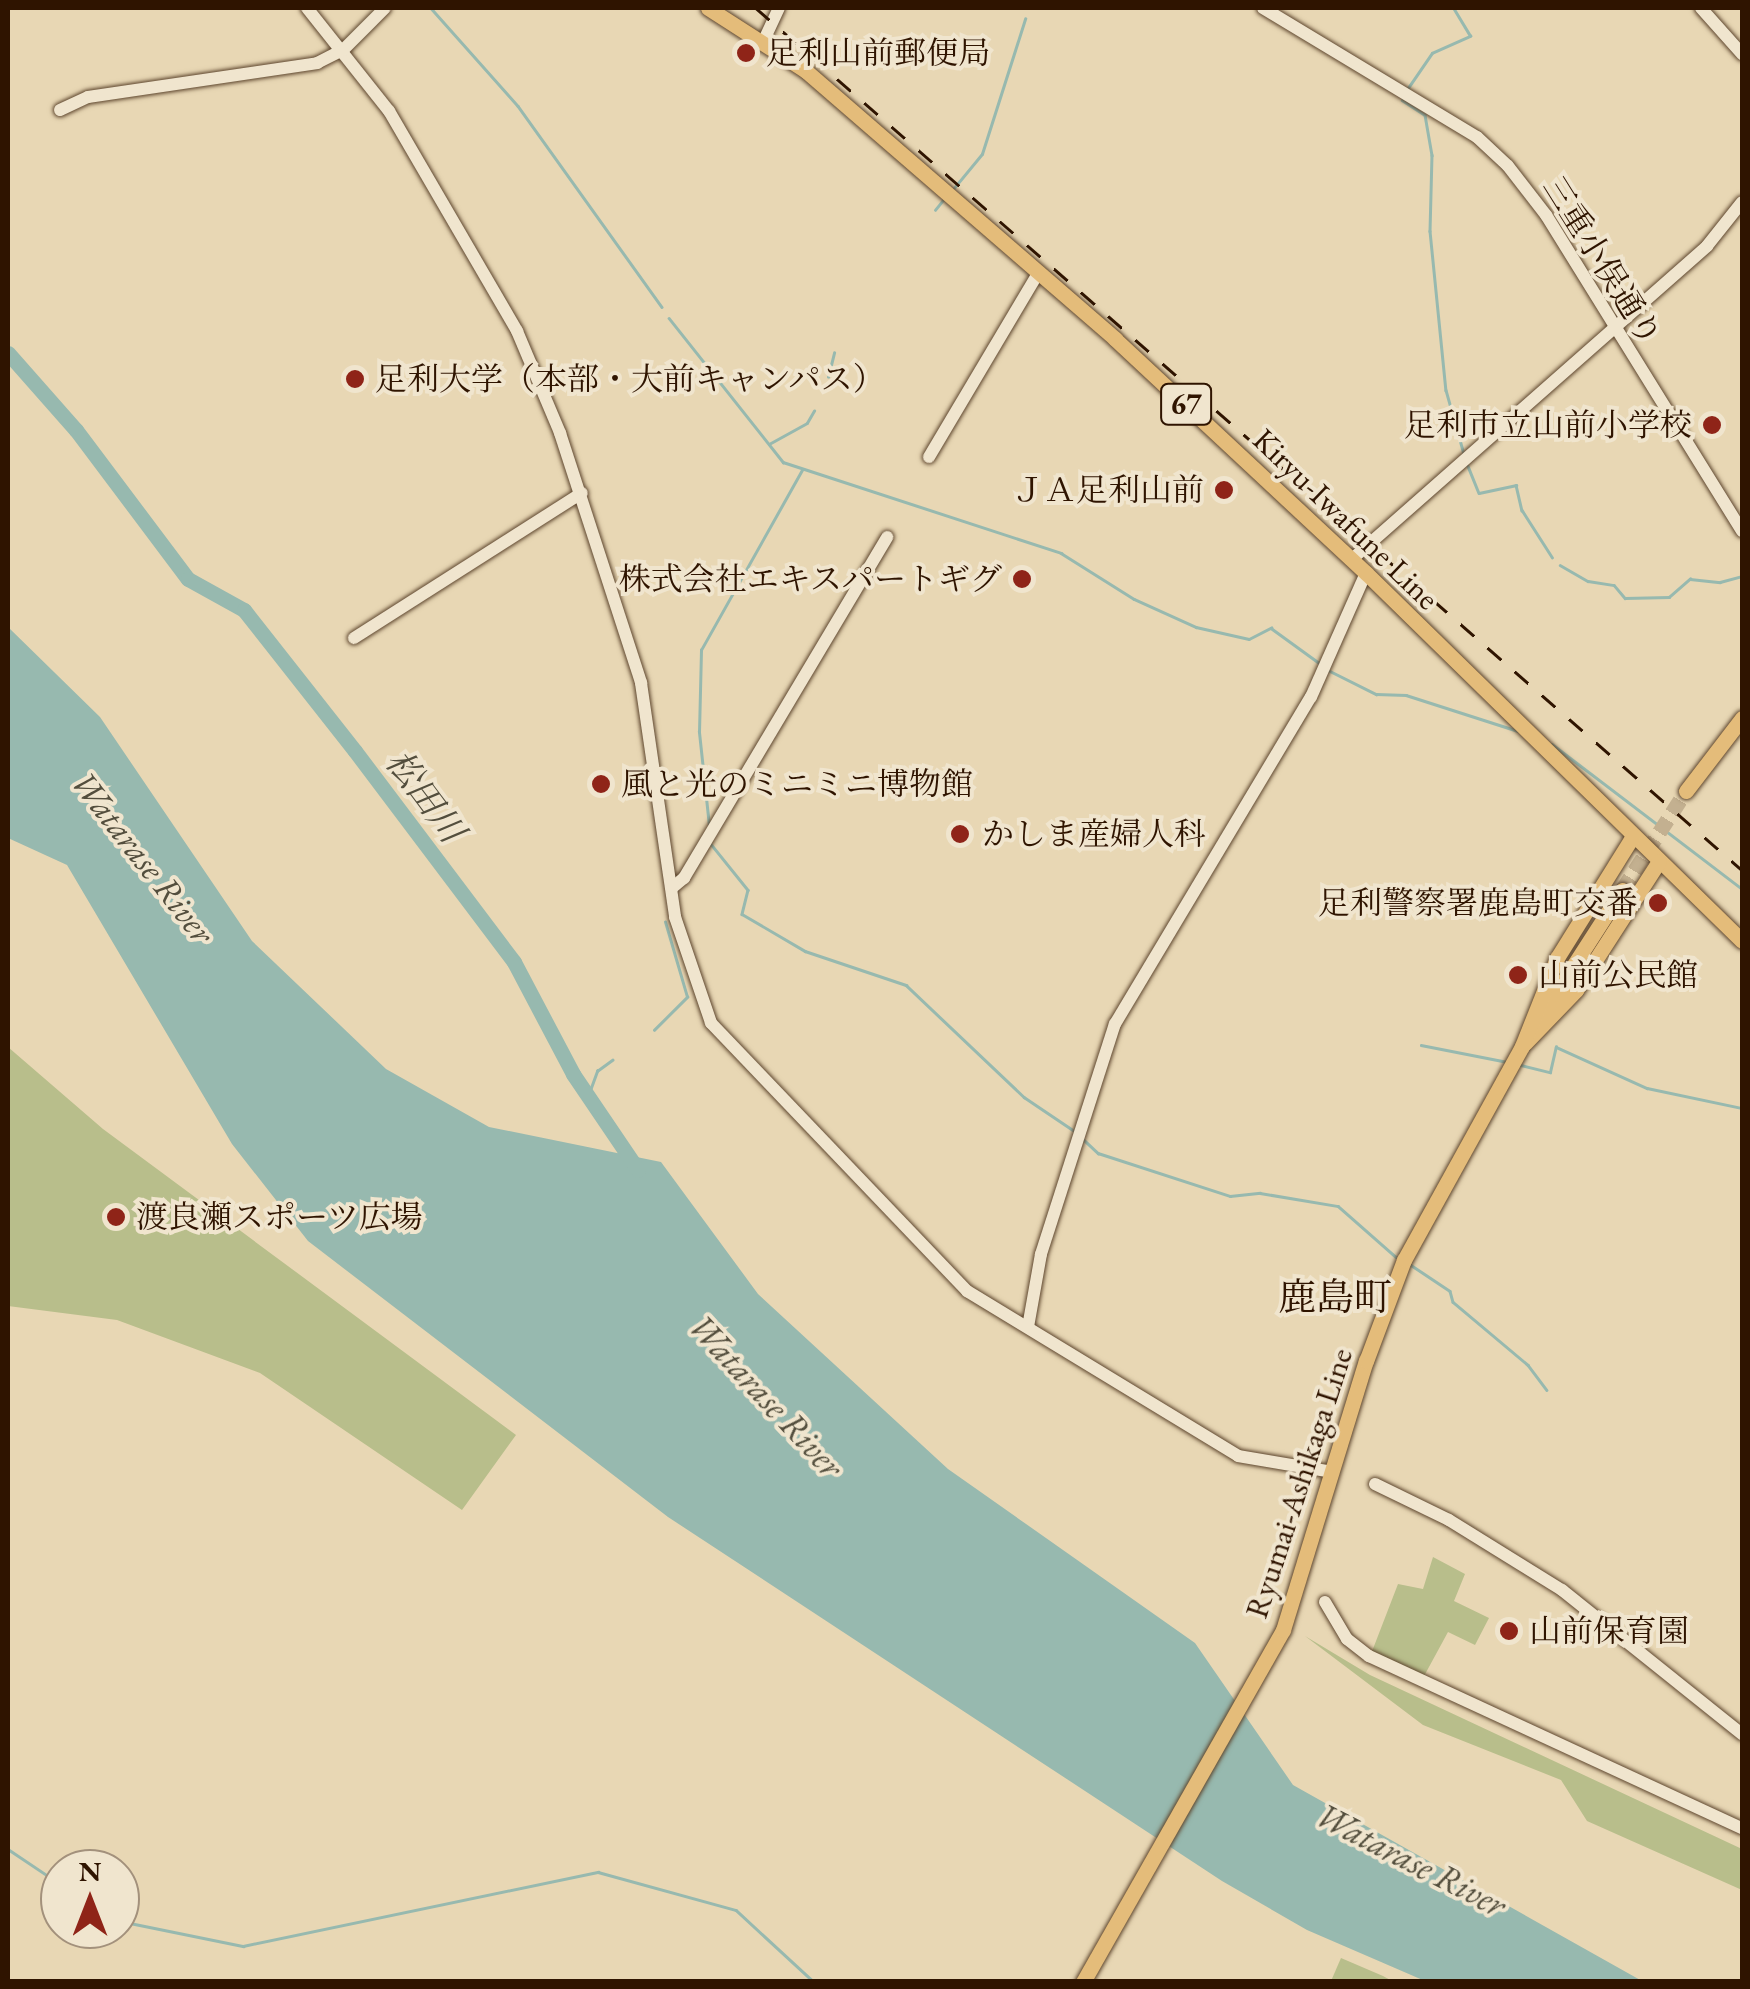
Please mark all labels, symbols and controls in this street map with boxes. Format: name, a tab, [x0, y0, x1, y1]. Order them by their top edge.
place label: 足利山前郵便局	[766, 34, 990, 72]
marker: 足利山前郵便局	[735, 42, 757, 64]
street label: 三重小俣通り	[1535, 169, 1669, 353]
place label: 足利大学（本部・大前キャンパス）	[375, 360, 887, 398]
marker: 足利大学（本部・大前キャンパス）	[344, 368, 366, 390]
road number: 67	[1158, 379, 1214, 429]
place label: 足利市立山前小学校	[1404, 406, 1692, 444]
marker: 足利市立山前小学校	[1701, 414, 1723, 436]
street label: Kiryu-Iwafune Line	[1245, 421, 1447, 617]
place label: ＪＡ足利山前	[1012, 471, 1204, 509]
marker: ＪＡ足利山前	[1213, 479, 1235, 501]
place label: 株式会社エキスパートギグ	[618, 560, 1002, 598]
marker: 株式会社エキスパートギグ	[1011, 568, 1033, 590]
water label: 松田川	[377, 741, 473, 851]
water label: Watarase River	[62, 762, 224, 952]
place label: 風と光のミニミニ博物館	[621, 765, 973, 803]
marker: 風と光のミニミニ博物館	[590, 773, 612, 795]
place label: かしま産婦人科	[982, 815, 1206, 853]
marker: かしま産婦人科	[947, 821, 973, 847]
place label: 足利警察署鹿島町交番	[1318, 884, 1638, 922]
marker: 足利警察署鹿島町交番	[1647, 892, 1669, 914]
place label: 山前公民館	[1538, 956, 1698, 994]
marker: 山前公民館	[1507, 964, 1529, 986]
place label: 渡良瀬スポーツ広場	[136, 1198, 424, 1236]
marker: 渡良瀬スポーツ広場	[105, 1206, 127, 1228]
district label: 鹿島町	[1278, 1274, 1392, 1320]
water label: Watarase River	[680, 1306, 852, 1486]
street label: Ryumai-Ashikaga Line	[1237, 1343, 1361, 1623]
place label: 山前保育園	[1529, 1612, 1689, 1650]
marker: 山前保育園	[1498, 1620, 1520, 1642]
water label: Watarase River	[1309, 1794, 1513, 1926]
north arrow	[40, 1849, 140, 1949]
text: N	[79, 1853, 101, 1889]

